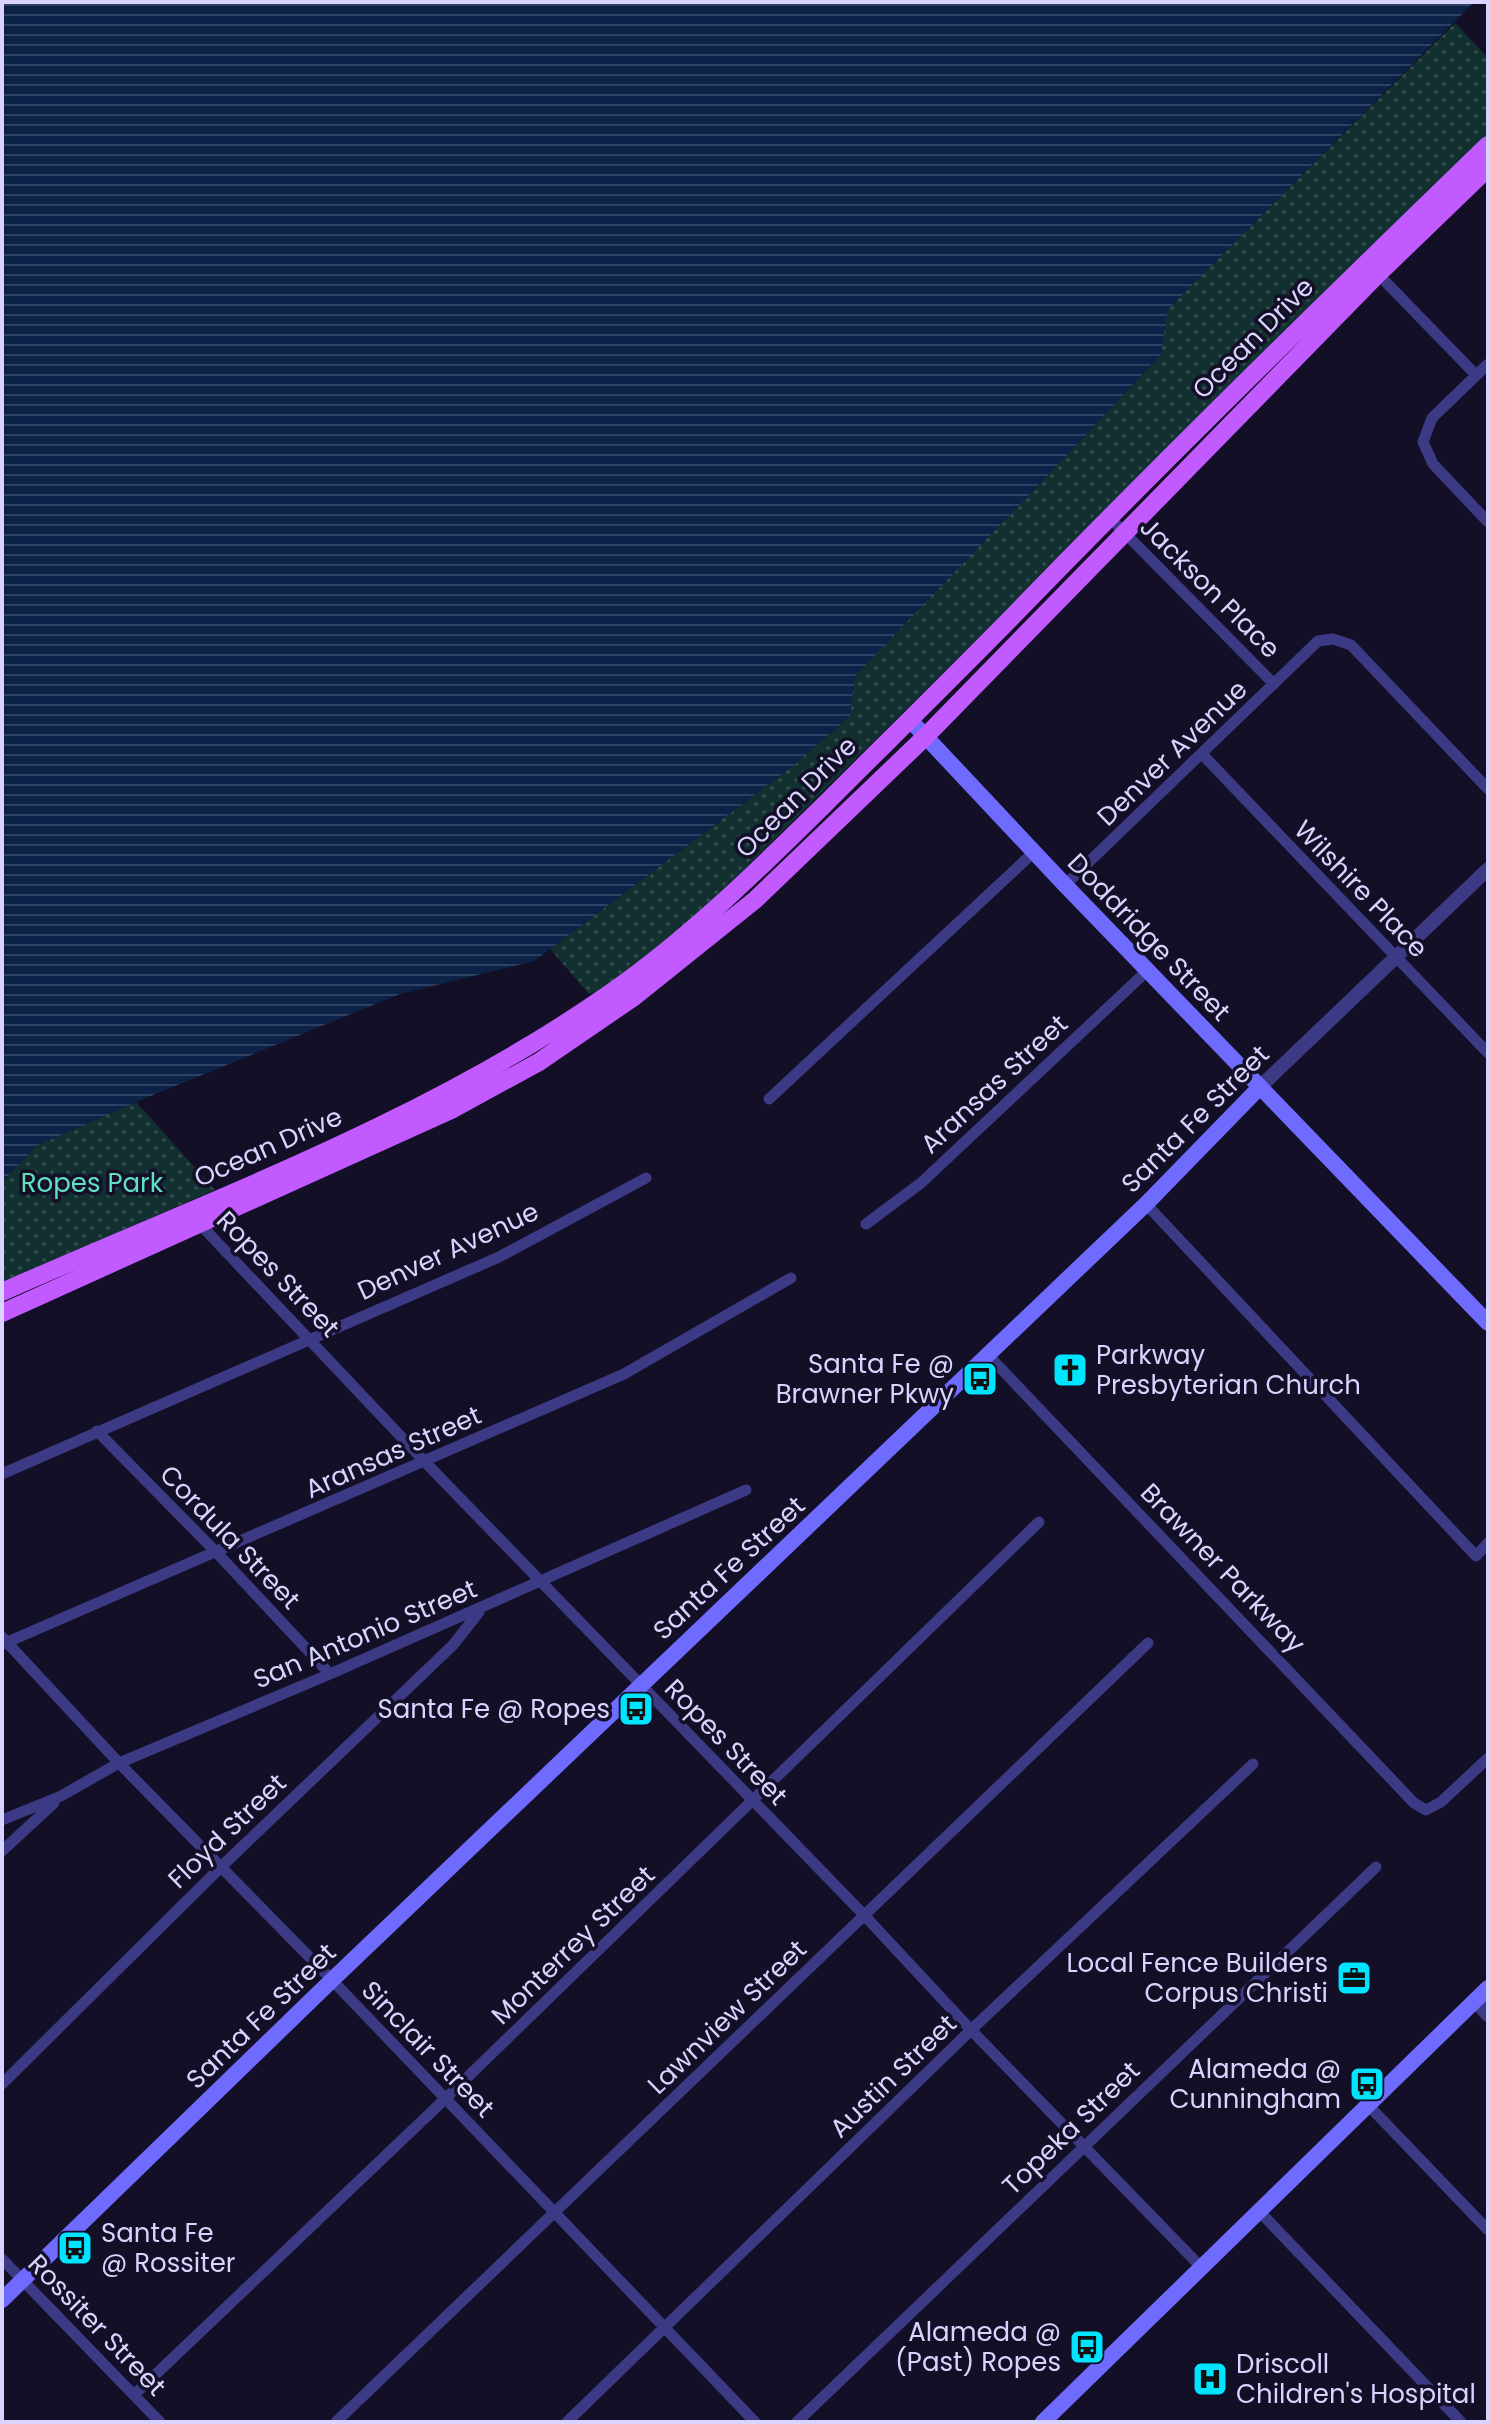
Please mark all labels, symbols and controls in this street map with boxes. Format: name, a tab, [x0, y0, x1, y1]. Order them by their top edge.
street label: Ocean Drive	[1184, 269, 1322, 407]
street label: Jackson Place	[1132, 510, 1288, 666]
street label: Denver Avenue	[1089, 672, 1255, 834]
street label: Ocean Drive	[727, 728, 865, 866]
street label: Wilshire Place	[1286, 812, 1436, 966]
street label: Doddridge Street	[1059, 845, 1239, 1029]
street label: Aransas Street	[913, 1006, 1075, 1162]
street label: Santa Fe Street	[1113, 1037, 1277, 1201]
street label: Ocean Drive	[188, 1098, 348, 1196]
park label: Ropes Park	[21, 1165, 164, 1201]
street label: Denver Avenue	[352, 1193, 544, 1309]
street label: Ropes Street	[209, 1203, 347, 1345]
place label: Parkway Presbyterian Church	[1096, 1337, 1361, 1403]
place label: Santa Fe @ Brawner Pkwy	[776, 1346, 954, 1412]
church icon: Parkway Presbyterian Church	[1051, 1351, 1089, 1389]
bus stop icon: Santa Fe @ Brawner Pkwy	[961, 1360, 999, 1398]
street label: Aransas Street	[299, 1397, 487, 1507]
street label: Cordula Street	[152, 1457, 308, 1617]
street label: Brawner Parkway	[1133, 1475, 1314, 1661]
street label: Santa Fe Street	[645, 1488, 813, 1648]
street label: San Antonio Street	[248, 1571, 482, 1697]
street label: Ropes Street	[657, 1671, 795, 1813]
bus stop icon: Santa Fe @ Ropes	[617, 1690, 655, 1728]
place label: Santa Fe @ Ropes	[377, 1691, 610, 1727]
street label: Floyd Street	[160, 1765, 294, 1897]
street label: Monterrey Street	[483, 1858, 663, 2032]
street label: Lawnview Street	[640, 1932, 814, 2102]
street label: Santa Fe Street	[178, 1935, 344, 2097]
place label: Local Fence Builders Corpus Christi	[1066, 1945, 1328, 2011]
office icon: Local Fence Builders Corpus Christi	[1335, 1959, 1373, 1997]
street label: Sinclair Street	[353, 1973, 503, 2125]
street label: Austin Street	[822, 2006, 964, 2146]
place label: Alameda @ Cunningham	[1169, 2051, 1341, 2117]
street label: Topeka Street	[994, 2053, 1148, 2203]
bus stop icon: Alameda @ Cunningham	[1348, 2065, 1386, 2103]
place label: Santa Fe @ Rossiter	[101, 2215, 236, 2281]
bus stop icon: Santa Fe @ Rossiter	[56, 2229, 94, 2267]
street label: Rossiter Street	[20, 2246, 174, 2404]
place label: Alameda @ (Past) Ropes	[895, 2314, 1061, 2380]
bus stop icon: Alameda @ (Past) Ropes	[1068, 2328, 1106, 2366]
place label: Driscoll Children's Hospital	[1236, 2346, 1476, 2412]
hospital icon: Driscoll Children's Hospital	[1191, 2360, 1229, 2398]

